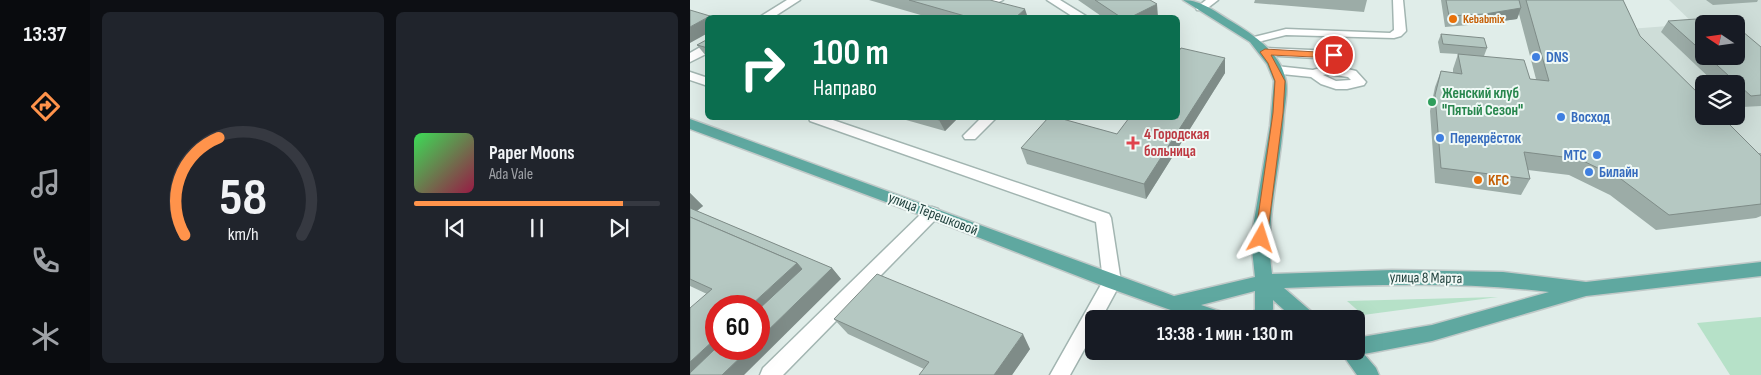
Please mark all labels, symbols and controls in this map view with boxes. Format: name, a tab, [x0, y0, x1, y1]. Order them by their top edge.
place label: Kebabmix	[1463, 12, 1505, 27]
marker: Kebabmix	[1447, 13, 1459, 25]
north arrow	[1695, 15, 1745, 65]
map controls	[1695, 15, 1745, 125]
text: 13:37	[24, 21, 66, 48]
text: 100 m	[813, 32, 889, 75]
pin	[1313, 34, 1355, 76]
icon: right	[730, 35, 795, 100]
icon: arrive	[1320, 41, 1348, 69]
place label: DNS	[1546, 48, 1569, 67]
marker: DNS	[1530, 51, 1542, 63]
text: Направо	[813, 75, 877, 102]
button: layers	[1695, 75, 1745, 125]
place label: Женский клуб "Пятый Сезон"	[1442, 84, 1523, 120]
icon: directions	[28, 89, 63, 124]
marker: Женский клуб "Пятый Сезон"	[1426, 96, 1438, 108]
place label: Восход	[1571, 108, 1610, 127]
marker: Восход	[1555, 111, 1567, 123]
place label: 4 Городская больница	[1144, 125, 1209, 161]
place label: Перекрёсток	[1450, 129, 1522, 148]
marker: Перекрёсток	[1434, 132, 1446, 144]
marker: 4 Городская больница	[1126, 136, 1140, 150]
text: Paper Moons	[489, 142, 575, 165]
place label: МТС	[1564, 146, 1587, 165]
marker: МТС	[1591, 149, 1603, 161]
place label: Билайн	[1599, 163, 1638, 182]
text: Ada Vale	[489, 165, 533, 184]
icon: music	[28, 166, 63, 201]
marker: Билайн	[1583, 166, 1595, 178]
text: 58	[219, 167, 267, 230]
place label: KFC	[1488, 171, 1509, 190]
marker: KFC	[1472, 174, 1484, 186]
street label: улица Терешковой	[885, 188, 981, 240]
position arrow	[1234, 211, 1286, 263]
icon: previous	[441, 214, 469, 242]
icon: pause	[523, 214, 551, 242]
icon: next	[605, 214, 633, 242]
text: km/h	[228, 224, 258, 245]
icon: phone	[28, 243, 63, 278]
street label: улица 8 Марта	[1389, 268, 1463, 288]
speed limit sign: 60	[705, 295, 770, 360]
icon: climate	[28, 319, 63, 354]
text: 13:38 · 1 мин · 130 m	[1157, 323, 1293, 346]

